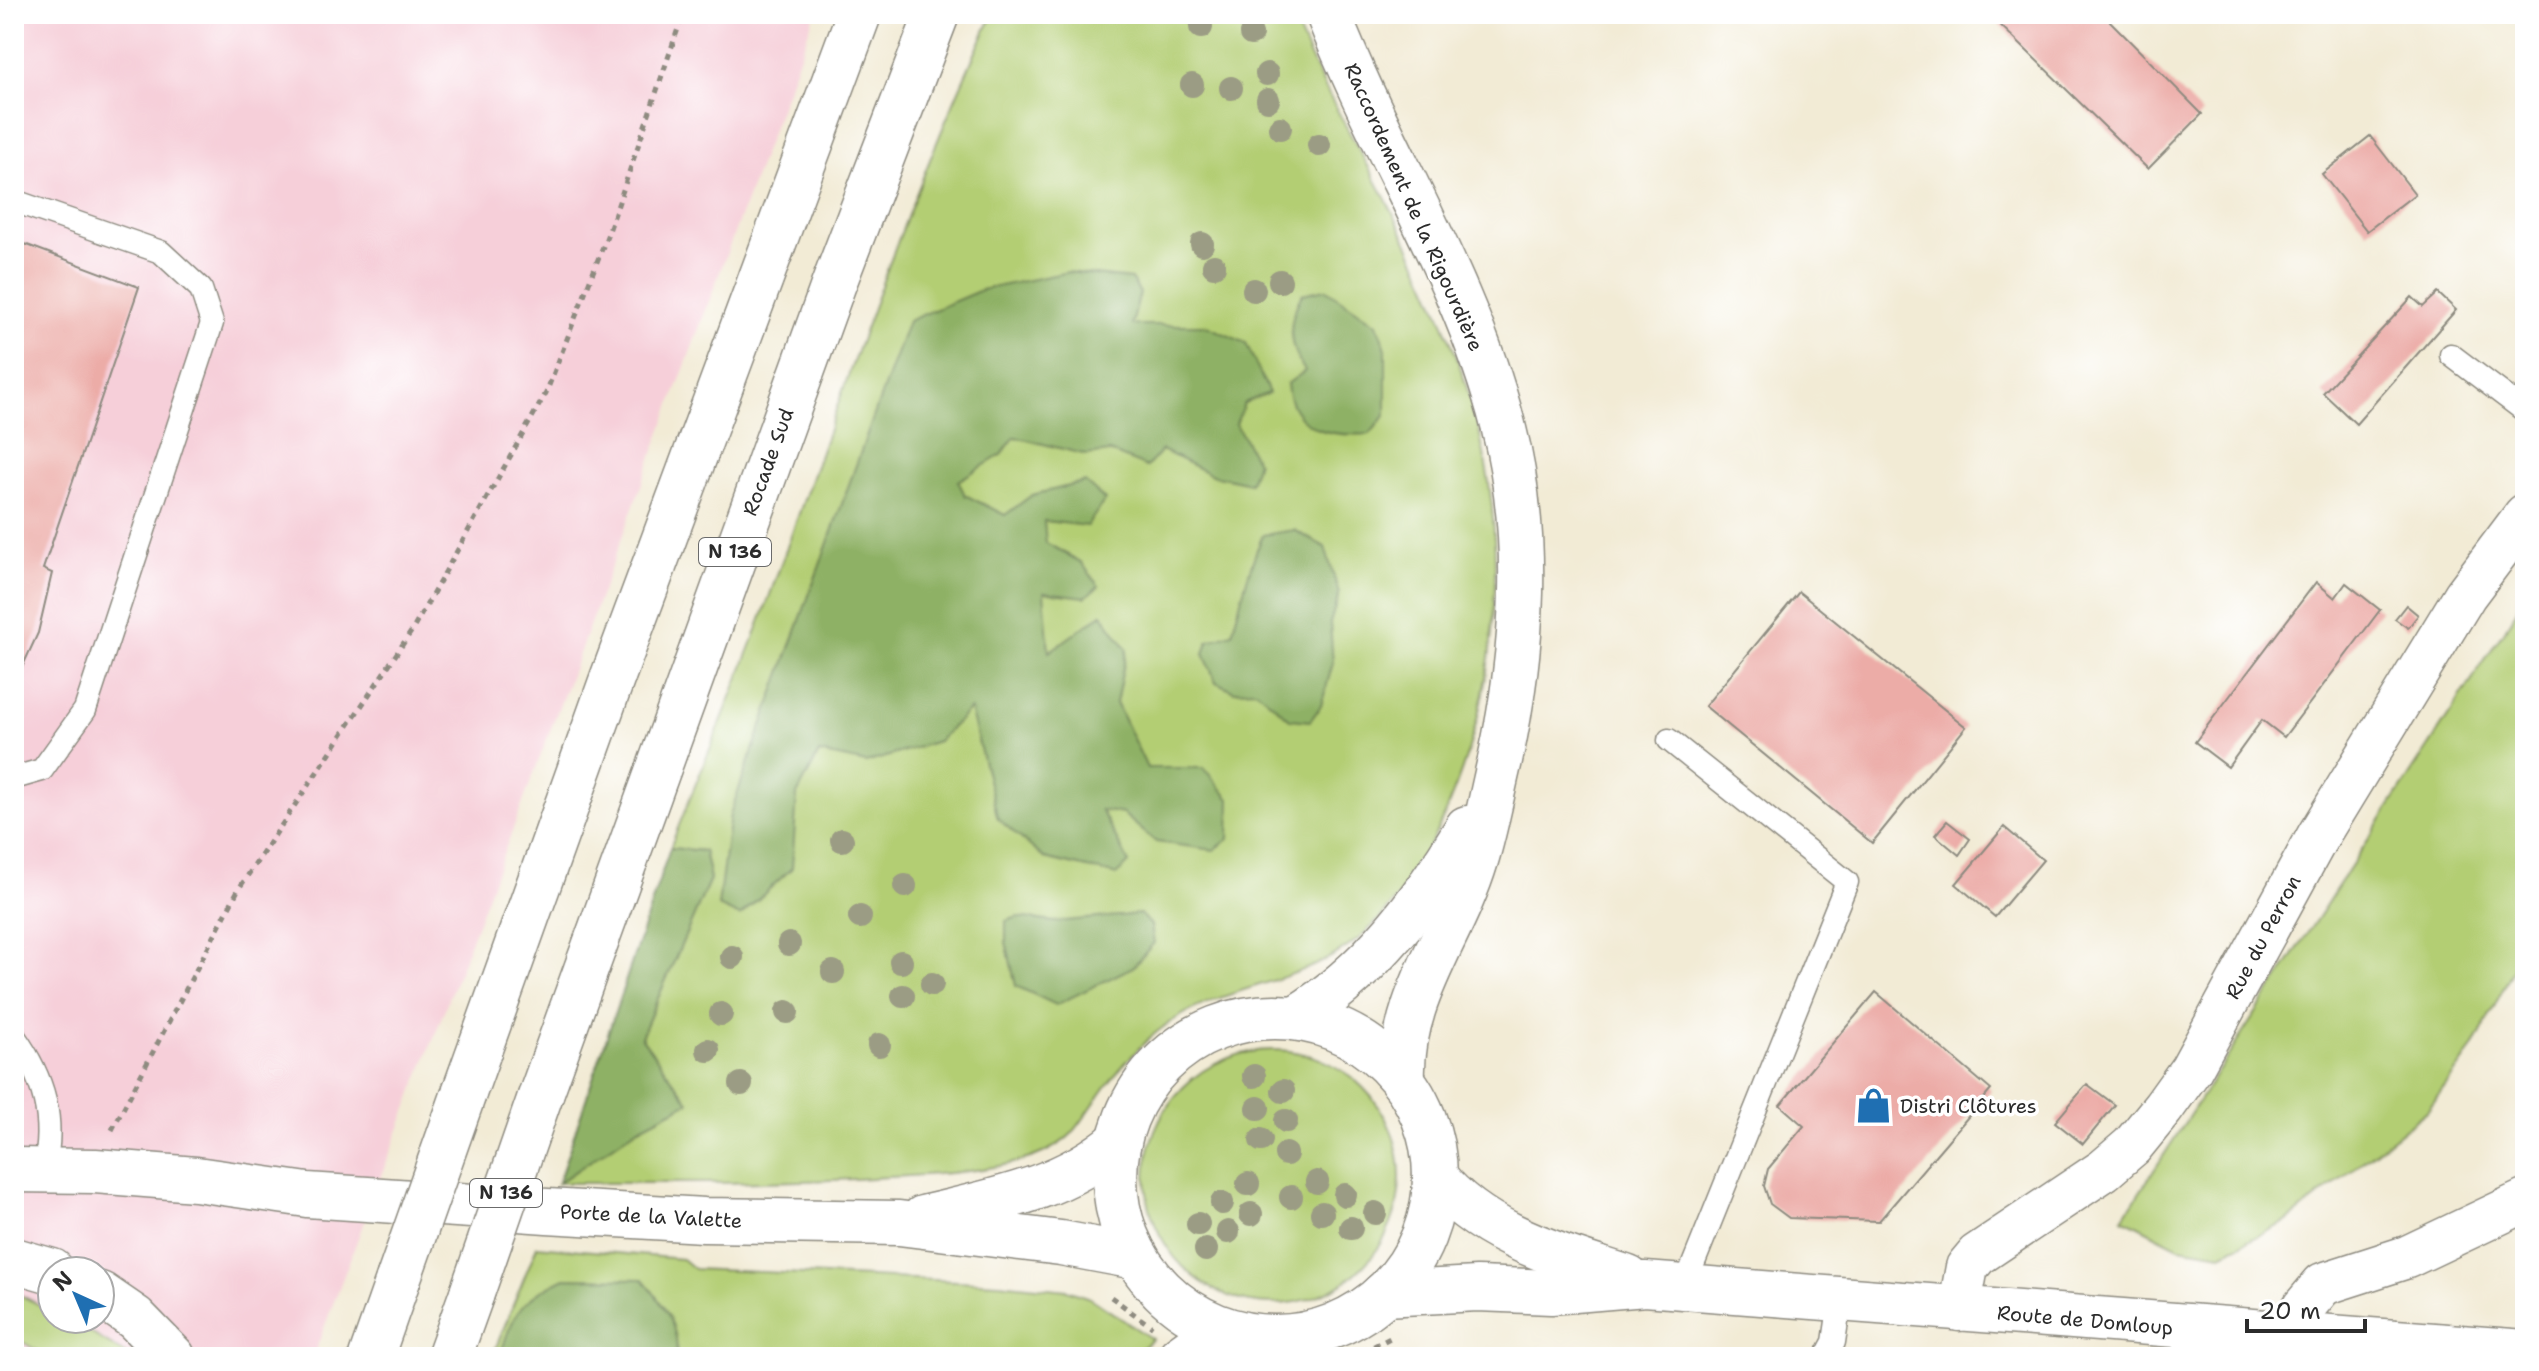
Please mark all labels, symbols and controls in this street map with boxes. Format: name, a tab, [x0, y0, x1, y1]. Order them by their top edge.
street label: Raccordement de la Rigourdière	[1339, 59, 1489, 355]
street label: Rocade Sud	[737, 404, 800, 519]
road number: N 136	[699, 538, 771, 566]
street label: Rue du Perron	[2219, 870, 2307, 1004]
shop icon: Distri Clôtures	[1855, 1087, 1893, 1125]
place label: Distri Clôtures	[1900, 1093, 2037, 1119]
road number: N 136	[470, 1179, 542, 1207]
street label: Porte de la Valette	[559, 1198, 743, 1234]
north arrow	[36, 1255, 116, 1335]
text: N	[46, 1264, 79, 1297]
scale bar	[2247, 1283, 2365, 1333]
text: 20 m	[2259, 1295, 2321, 1327]
street label: Route de Domloup	[1996, 1299, 2174, 1341]

